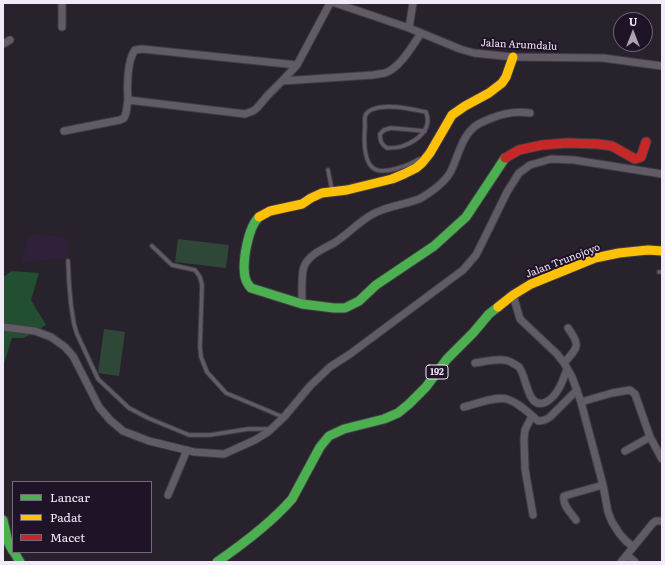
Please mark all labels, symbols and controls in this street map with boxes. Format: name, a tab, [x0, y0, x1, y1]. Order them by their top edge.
north arrow	[613, 12, 653, 52]
text: U	[629, 13, 637, 29]
street label: Jalan Arumdalu	[480, 37, 558, 53]
street label: Jalan Trunojoyo	[524, 241, 602, 281]
road number: 192	[426, 365, 448, 379]
legend	[12, 481, 152, 553]
text: Lancar	[50, 488, 90, 506]
text: Padat	[50, 508, 82, 526]
text: Macet	[50, 528, 85, 546]

